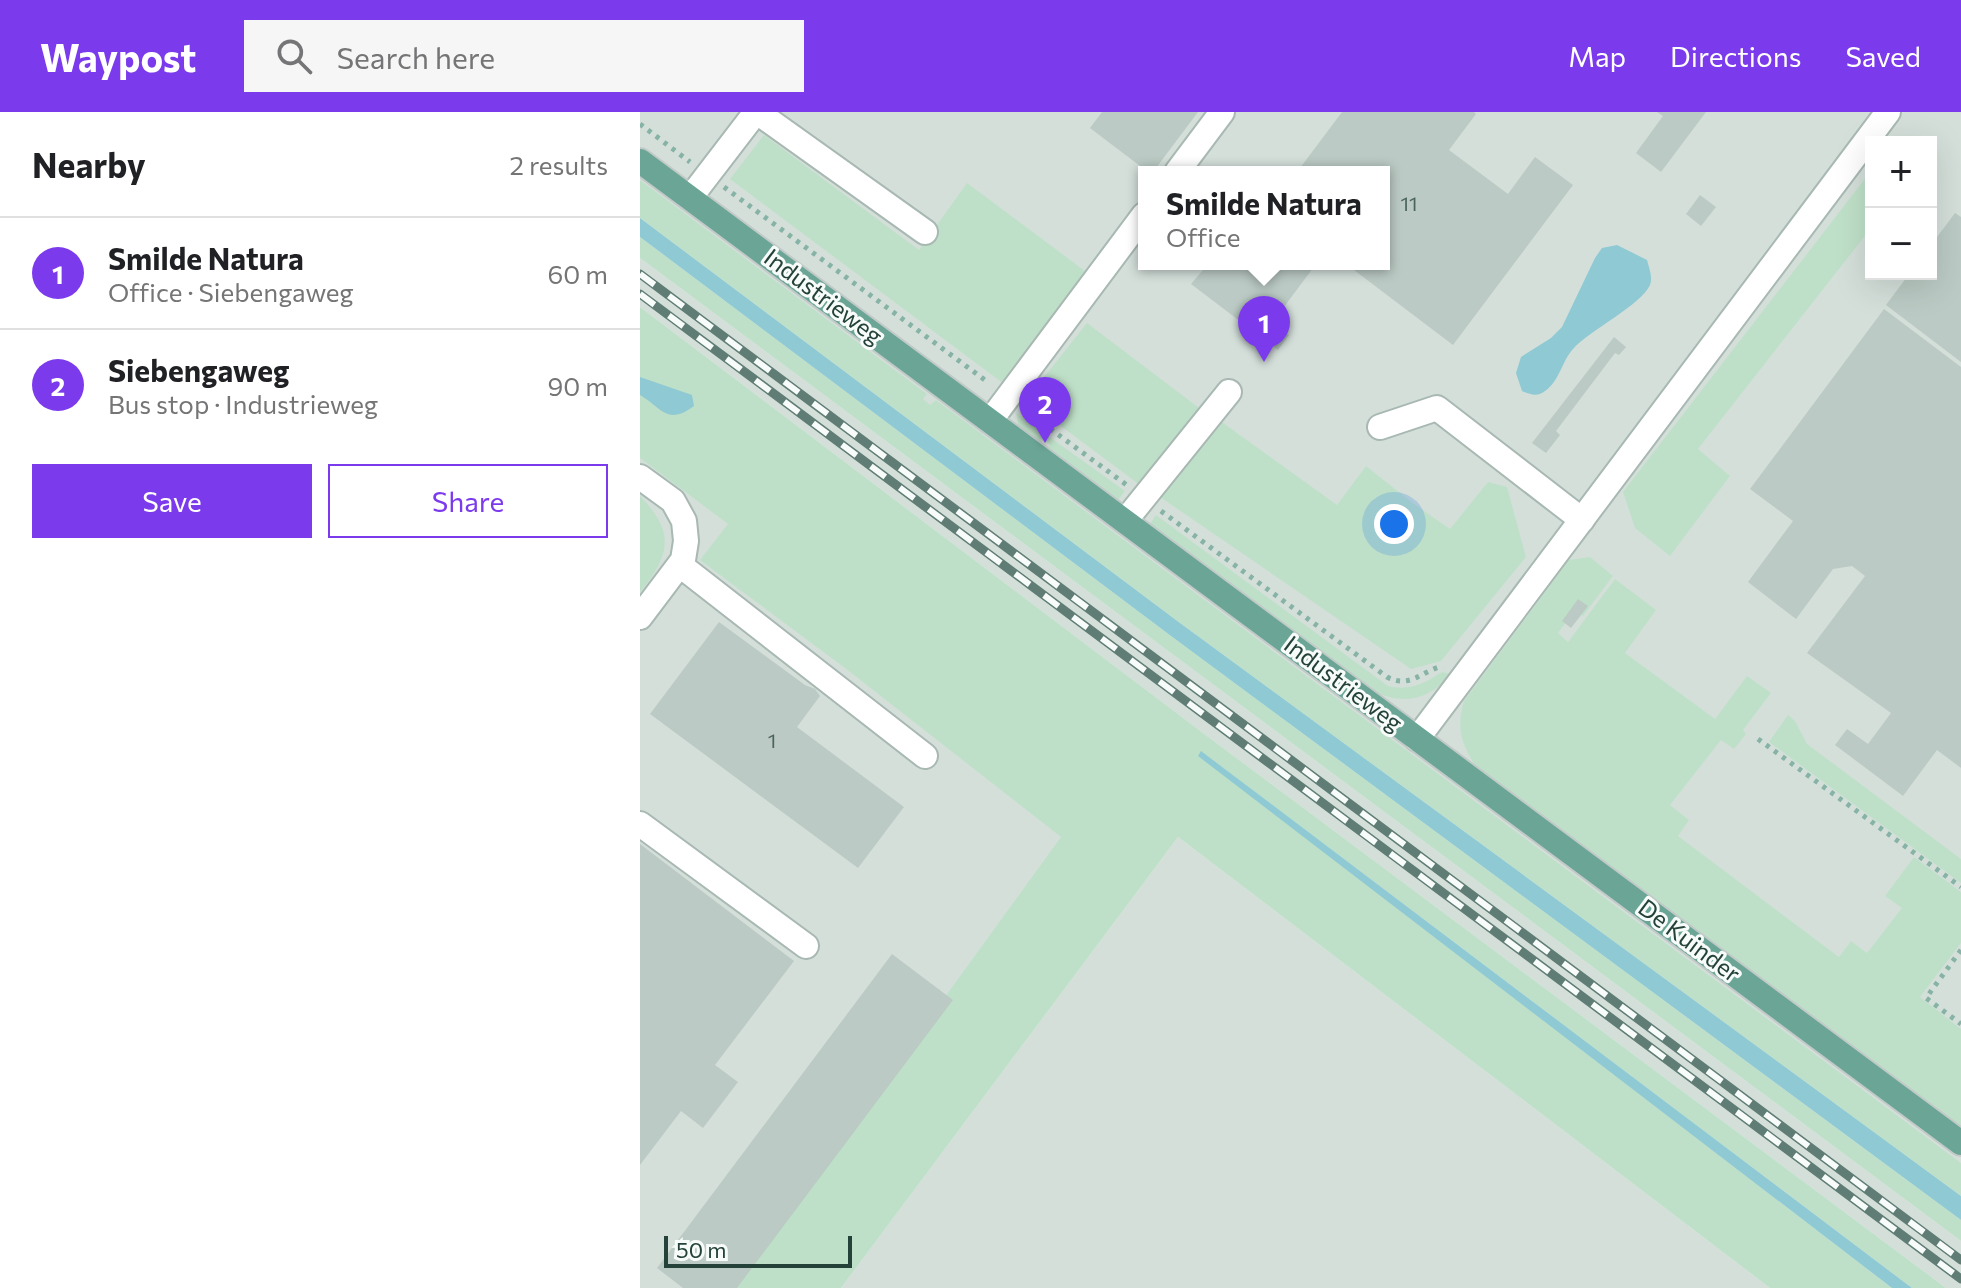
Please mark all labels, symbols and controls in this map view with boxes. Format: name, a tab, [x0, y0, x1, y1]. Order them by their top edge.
search box	[244, 20, 804, 92]
text: Waypost	[40, 33, 196, 80]
icon: search	[272, 34, 316, 78]
text: Search here	[336, 38, 495, 75]
text: Map	[1568, 39, 1626, 73]
text: Directions	[1670, 39, 1801, 73]
text: Saved	[1845, 39, 1921, 73]
map controls	[1865, 136, 1937, 280]
button: +	[1865, 136, 1937, 208]
text: Nearby	[32, 143, 146, 185]
text: 2 results	[510, 149, 608, 180]
popup	[1138, 166, 1390, 270]
text: Smilde Natura	[1166, 184, 1362, 221]
house number: 11	[1400, 191, 1418, 215]
button: −	[1865, 208, 1937, 280]
text: Office	[1166, 221, 1241, 252]
text: Smilde Natura	[108, 239, 304, 276]
street label: Industrieweg	[759, 242, 889, 350]
text: 1	[52, 258, 64, 289]
text: 60 m	[548, 258, 608, 289]
text: Office · Siebengaweg	[108, 276, 354, 307]
pin: 1	[1238, 296, 1290, 362]
text: Siebengaweg	[108, 351, 289, 388]
text: 2	[51, 370, 65, 401]
text: 90 m	[548, 370, 608, 401]
pin: 2	[1019, 377, 1071, 443]
text: Bus stop · Industrieweg	[108, 388, 378, 419]
button: Save	[32, 464, 312, 538]
button: Share	[328, 464, 608, 538]
your location	[1374, 504, 1414, 544]
street label: Industrieweg	[1279, 629, 1409, 737]
house number: 1	[768, 728, 776, 752]
street label: De Kuinder	[1633, 892, 1747, 988]
scale bar	[664, 1232, 852, 1268]
text: 50 m	[676, 1236, 726, 1263]

